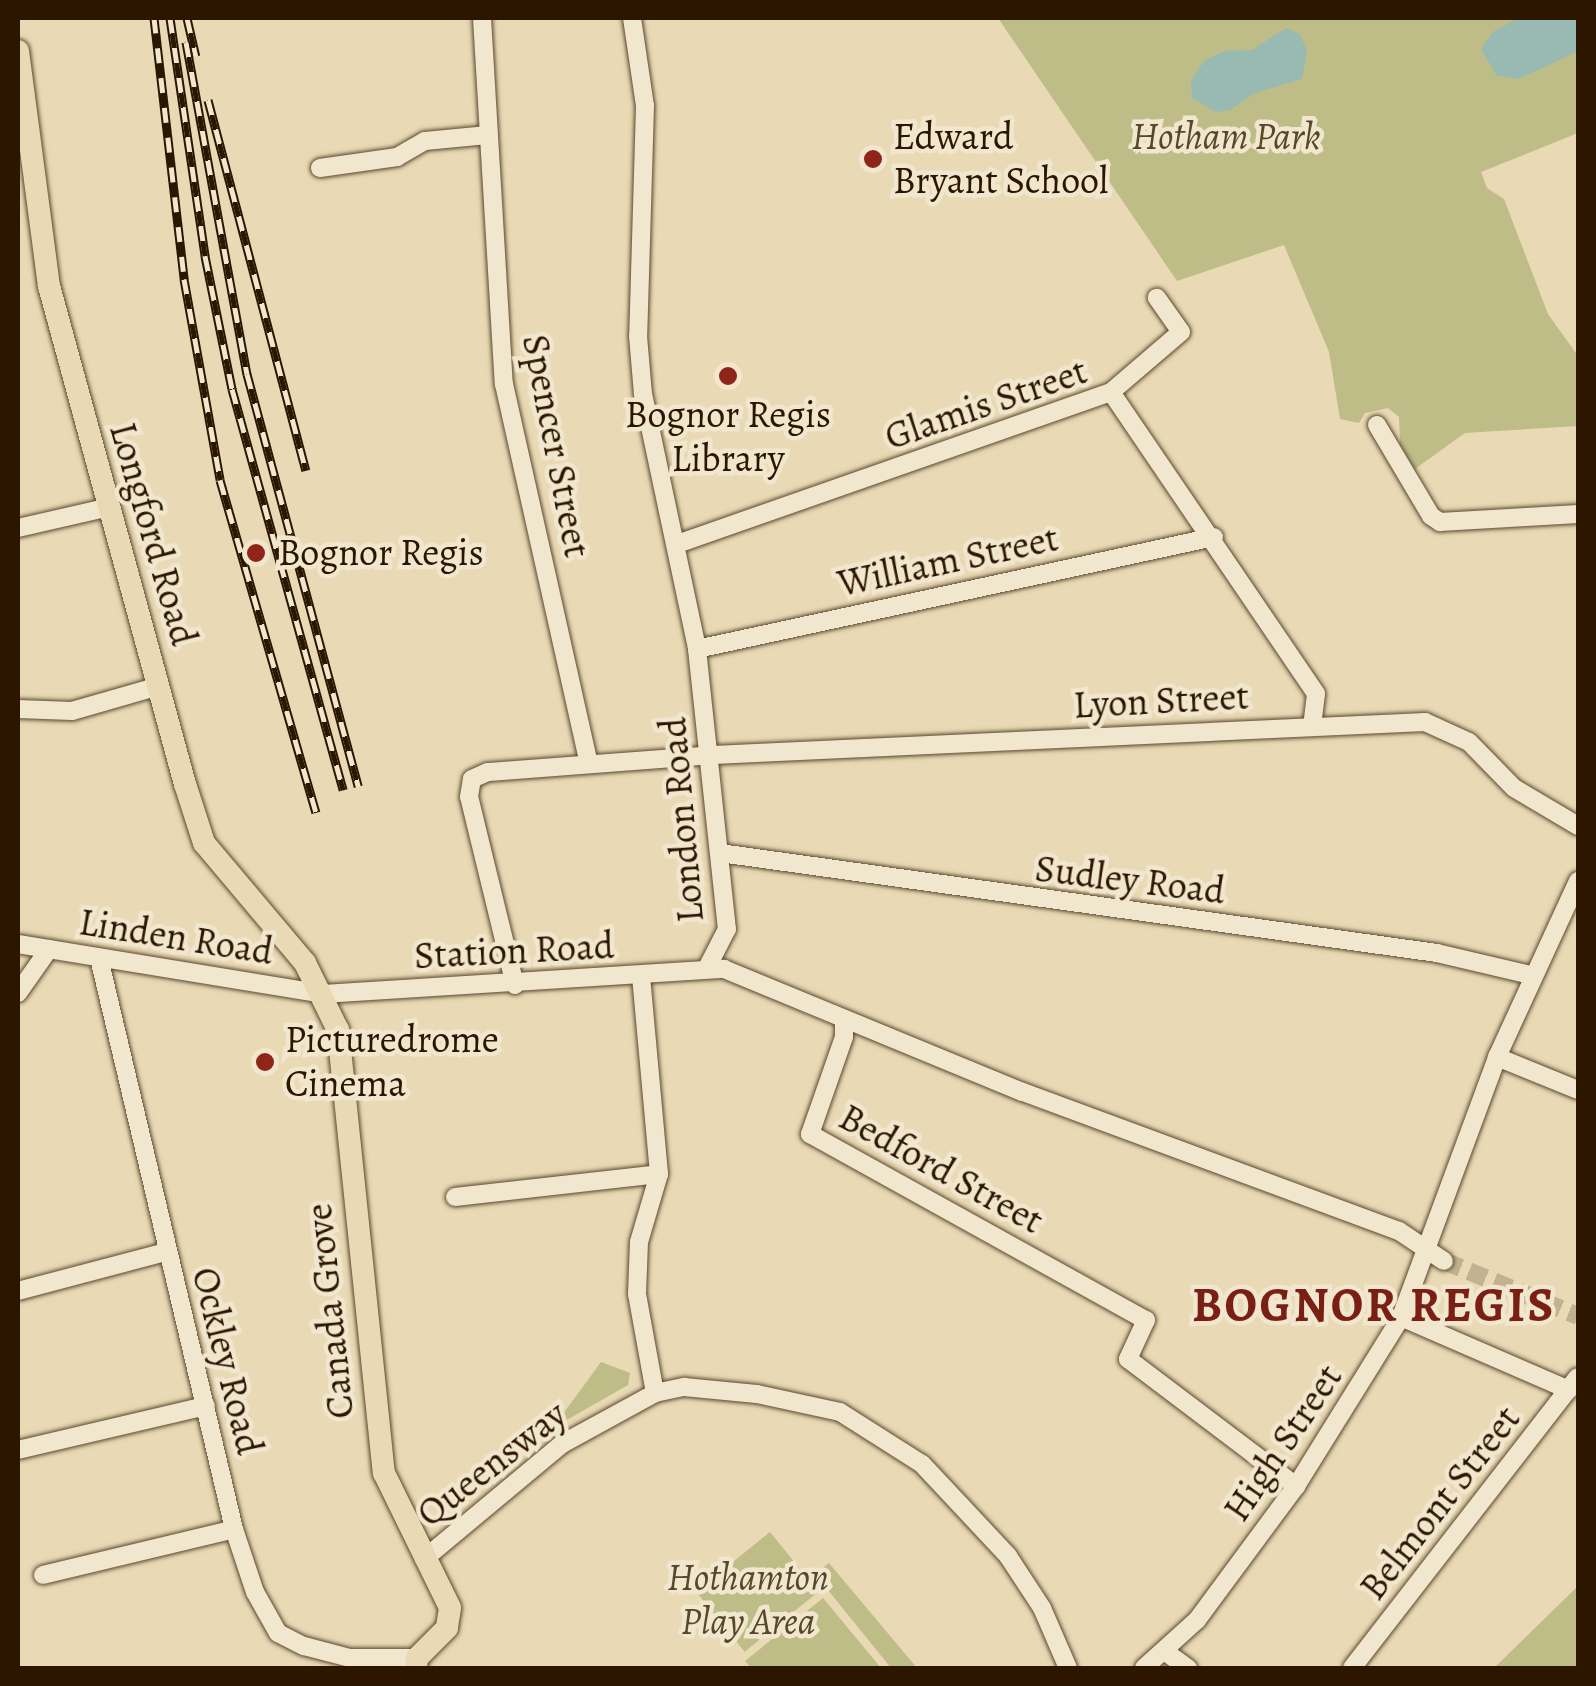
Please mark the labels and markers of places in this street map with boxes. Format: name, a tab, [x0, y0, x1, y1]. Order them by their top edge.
place label: Edward Bryant School	[893, 114, 1108, 203]
marker: Edward Bryant School	[862, 148, 884, 170]
marker: Bognor Regis Library	[717, 365, 739, 387]
place label: Bognor Regis Library	[625, 392, 831, 482]
place label: Bognor Regis	[278, 530, 484, 576]
marker: Bognor Regis	[243, 540, 269, 566]
place label: Picturedrome Cinema	[285, 1017, 499, 1106]
marker: Picturedrome Cinema	[254, 1051, 276, 1073]

